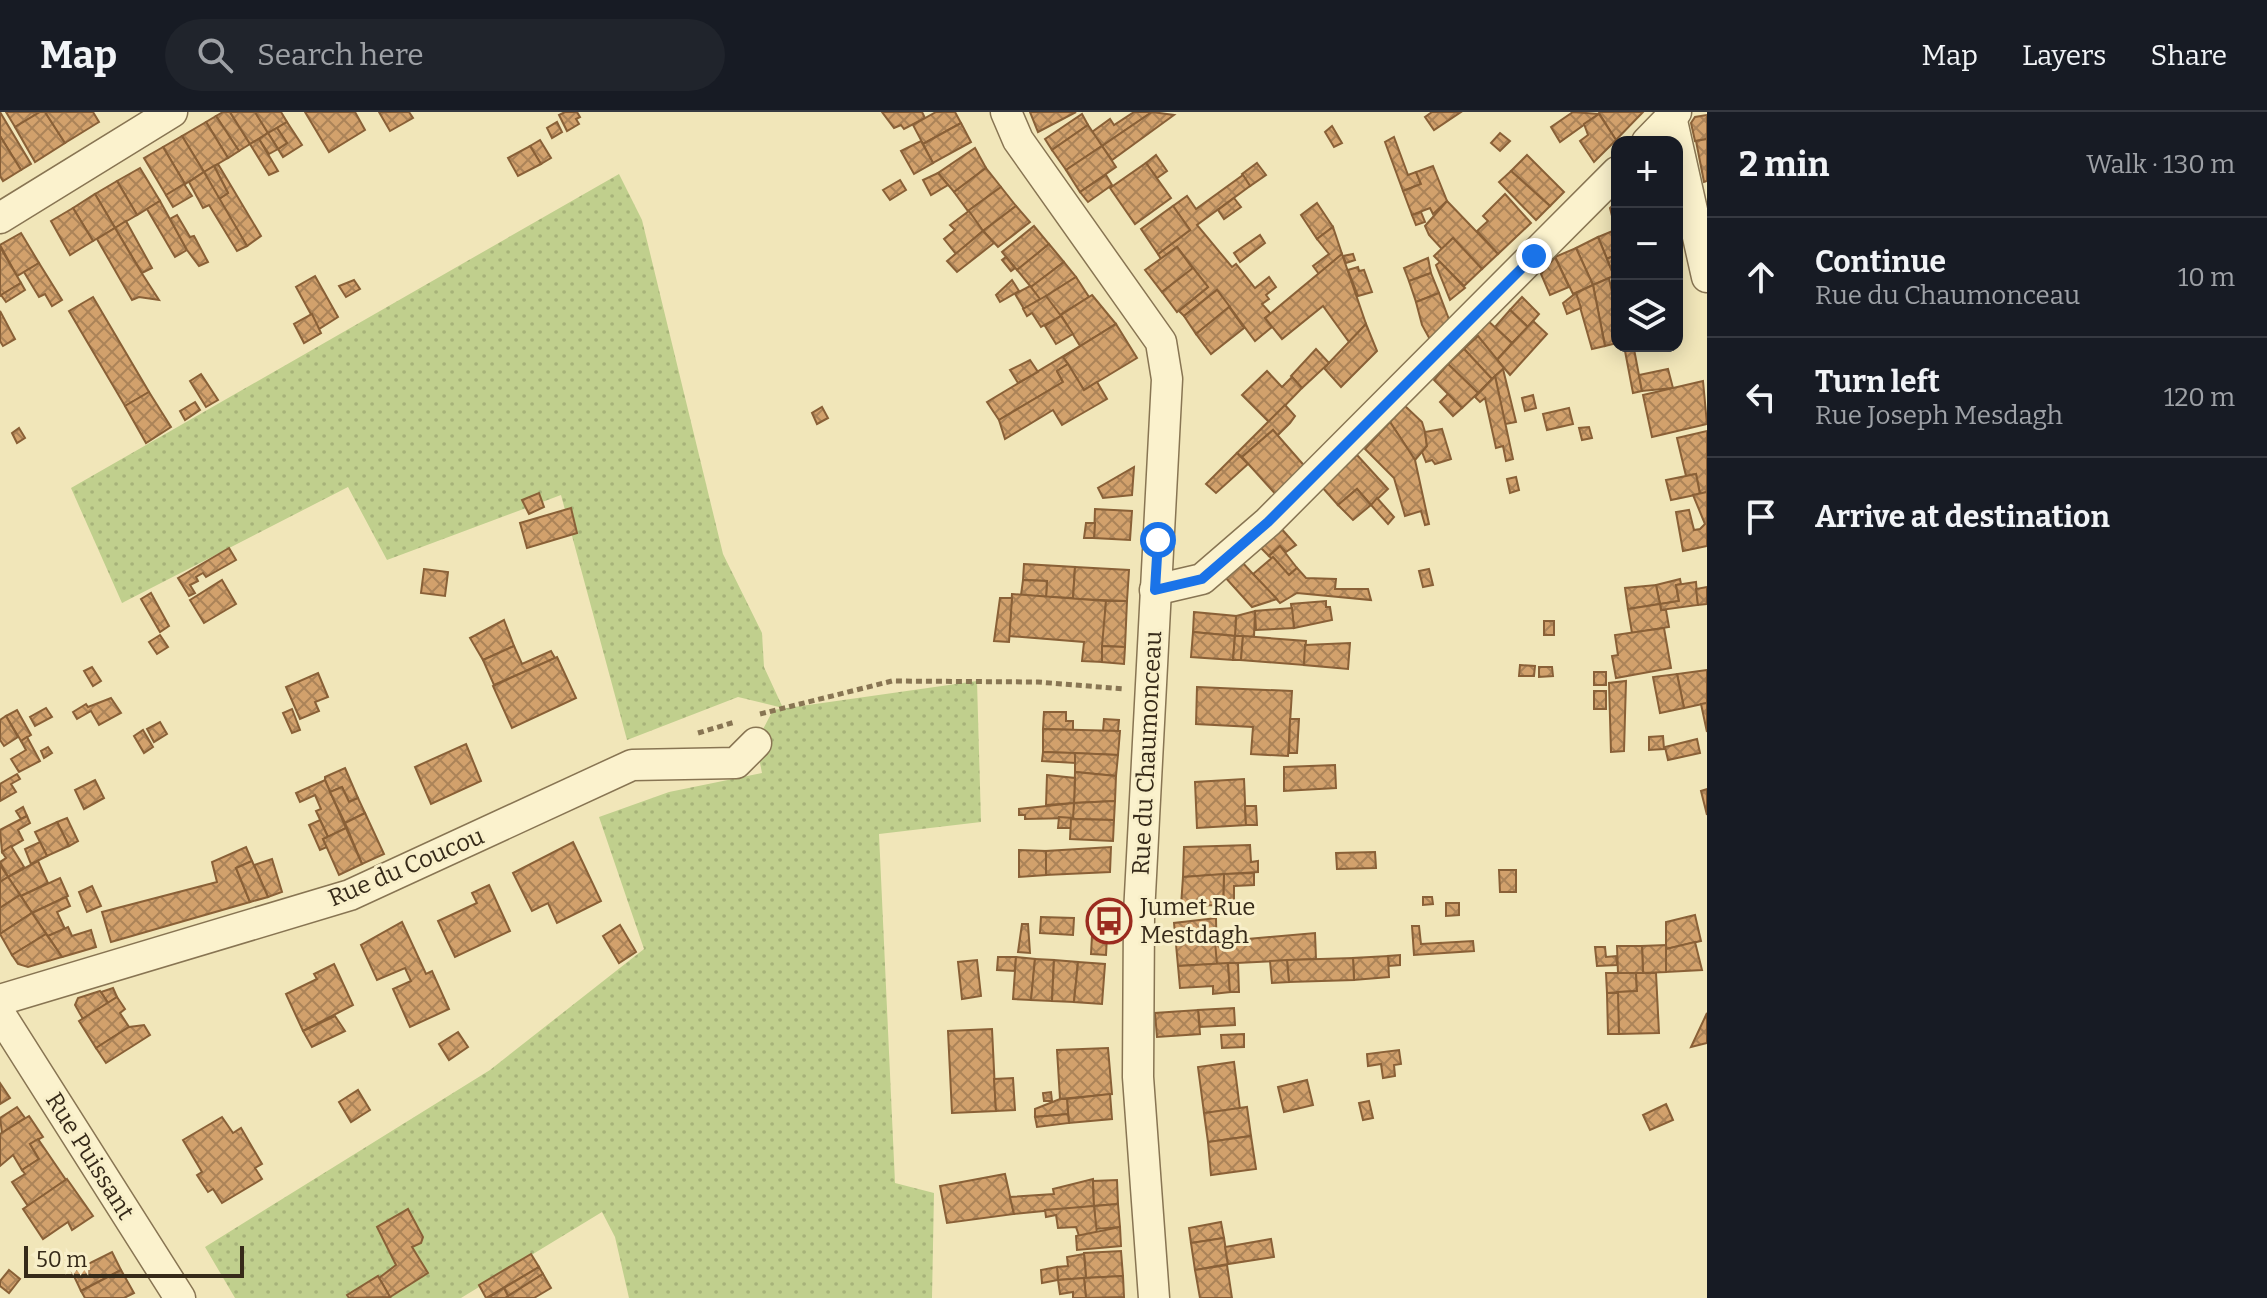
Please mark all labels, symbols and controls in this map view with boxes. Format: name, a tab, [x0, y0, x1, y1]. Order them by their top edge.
search box	[165, 19, 725, 91]
text: Map	[40, 32, 117, 78]
icon: search	[193, 33, 237, 77]
text: Search here	[257, 37, 424, 73]
text: Map	[1921, 39, 1978, 72]
text: Layers	[2022, 39, 2106, 72]
text: Share	[2150, 39, 2227, 72]
map controls	[1611, 136, 1683, 352]
button: +	[1611, 136, 1683, 208]
text: 2 min	[1739, 144, 1829, 185]
text: Walk · 130 m	[2086, 149, 2235, 180]
button: −	[1611, 208, 1683, 280]
route end	[1516, 238, 1552, 274]
text: Continue	[1815, 244, 1946, 280]
icon: ahead	[1739, 255, 1783, 299]
text: 10 m	[2178, 262, 2235, 293]
button: layers	[1611, 280, 1683, 352]
text: Rue du Chaumonceau	[1815, 280, 2080, 311]
text: Turn left	[1815, 364, 1940, 400]
icon: left	[1739, 375, 1783, 419]
text: 120 m	[2164, 382, 2235, 413]
text: Rue Joseph Mesdagh	[1815, 400, 2063, 431]
icon: arrive	[1739, 495, 1783, 539]
text: Arrive at destination	[1815, 499, 2110, 535]
route start	[1140, 522, 1176, 558]
street label: Rue du Chaumonceau	[1127, 630, 1167, 876]
street label: Rue du Coucou	[324, 822, 488, 912]
place label: Jumet Rue Mestdagh	[1139, 893, 1255, 949]
bus stop icon: Jumet Rue Mestdagh	[1085, 897, 1133, 945]
street label: Rue Puissant	[40, 1087, 140, 1225]
scale bar	[24, 1242, 244, 1278]
text: 50 m	[36, 1246, 87, 1273]

